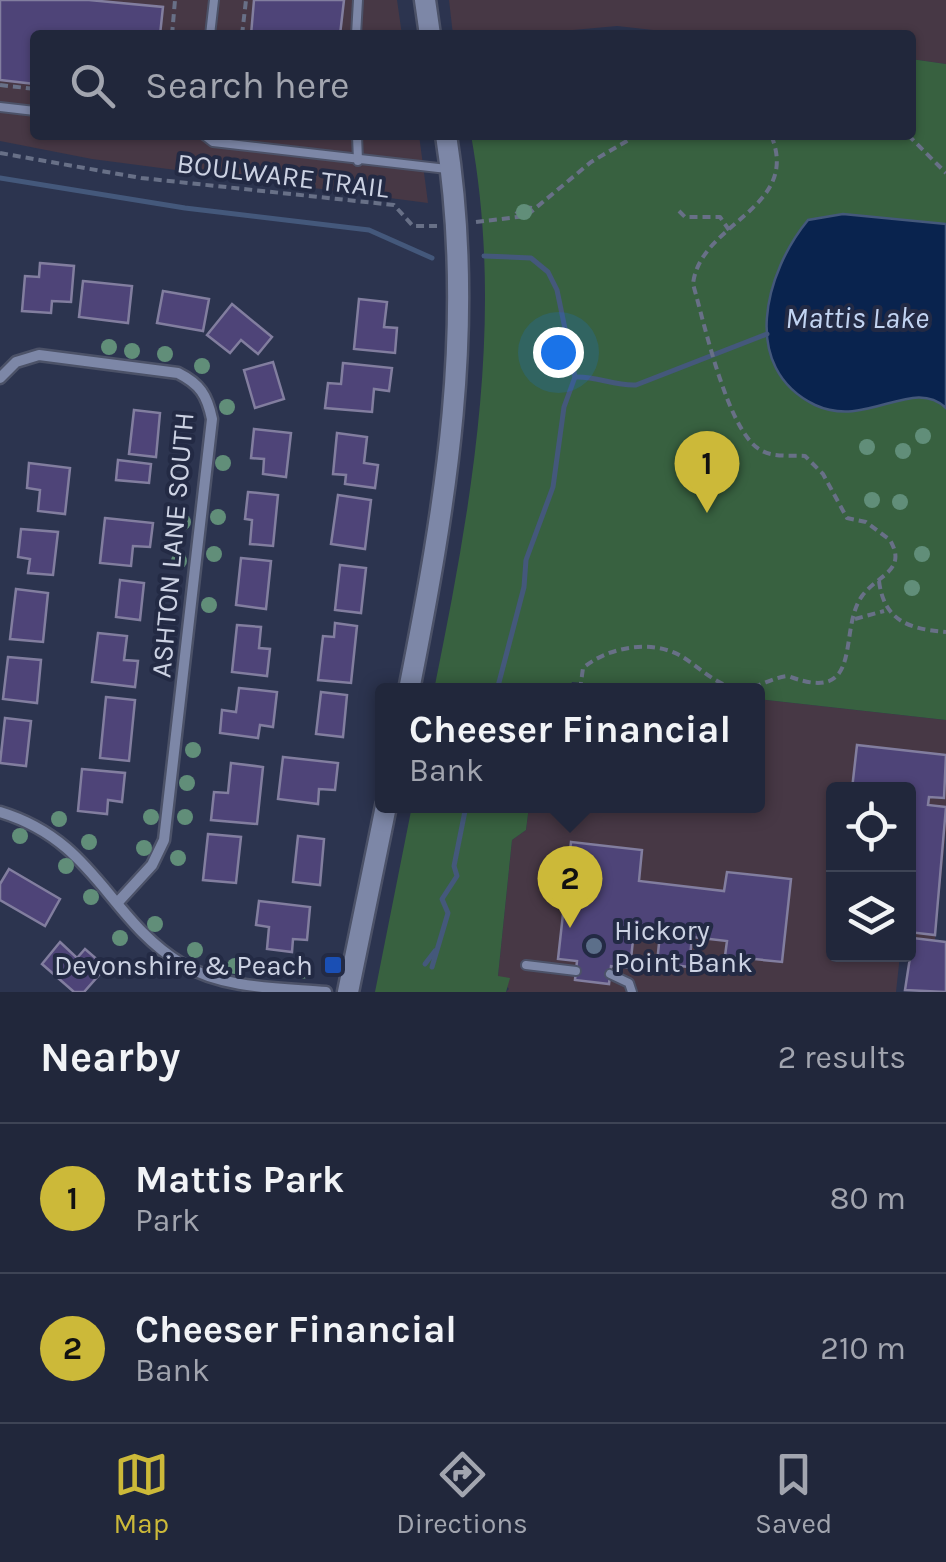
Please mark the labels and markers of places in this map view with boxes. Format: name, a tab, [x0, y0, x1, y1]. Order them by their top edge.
pin: 1	[674, 430, 740, 513]
pin: 2	[538, 846, 602, 928]
place label: Hickory Point Bank	[614, 914, 753, 979]
marker: Hickory Point Bank	[583, 935, 605, 957]
place label: Devonshire & Peach	[54, 949, 313, 982]
marker: Devonshire & Peach	[322, 954, 344, 976]

